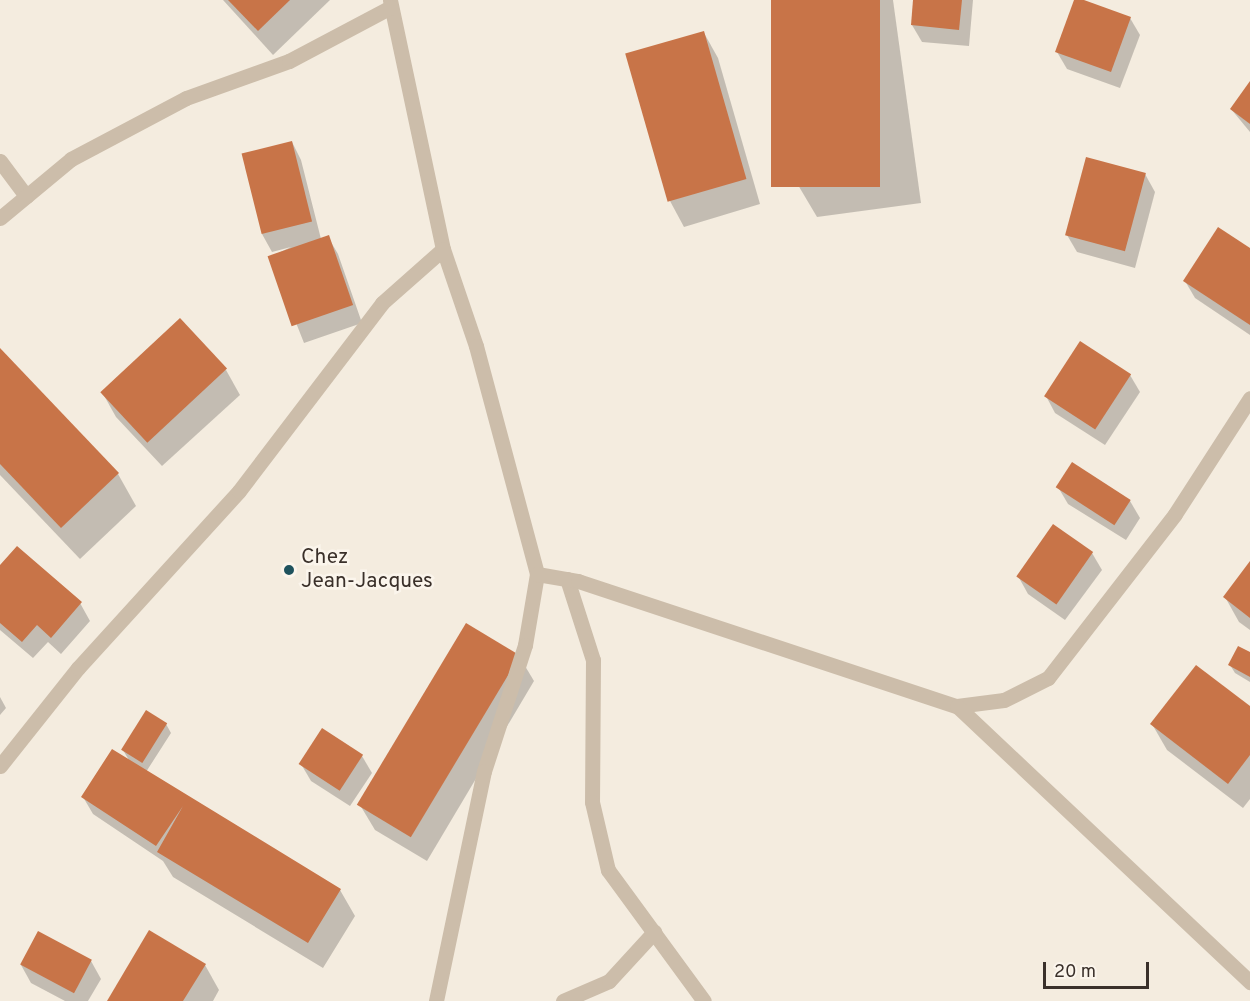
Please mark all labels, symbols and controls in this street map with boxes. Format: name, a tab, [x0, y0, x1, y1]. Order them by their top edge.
place label: Chez Jean-Jacques	[301, 545, 433, 595]
marker: Chez Jean-Jacques	[282, 563, 296, 577]
scale bar	[1046, 950, 1152, 988]
text: 20 m	[1054, 961, 1096, 984]

